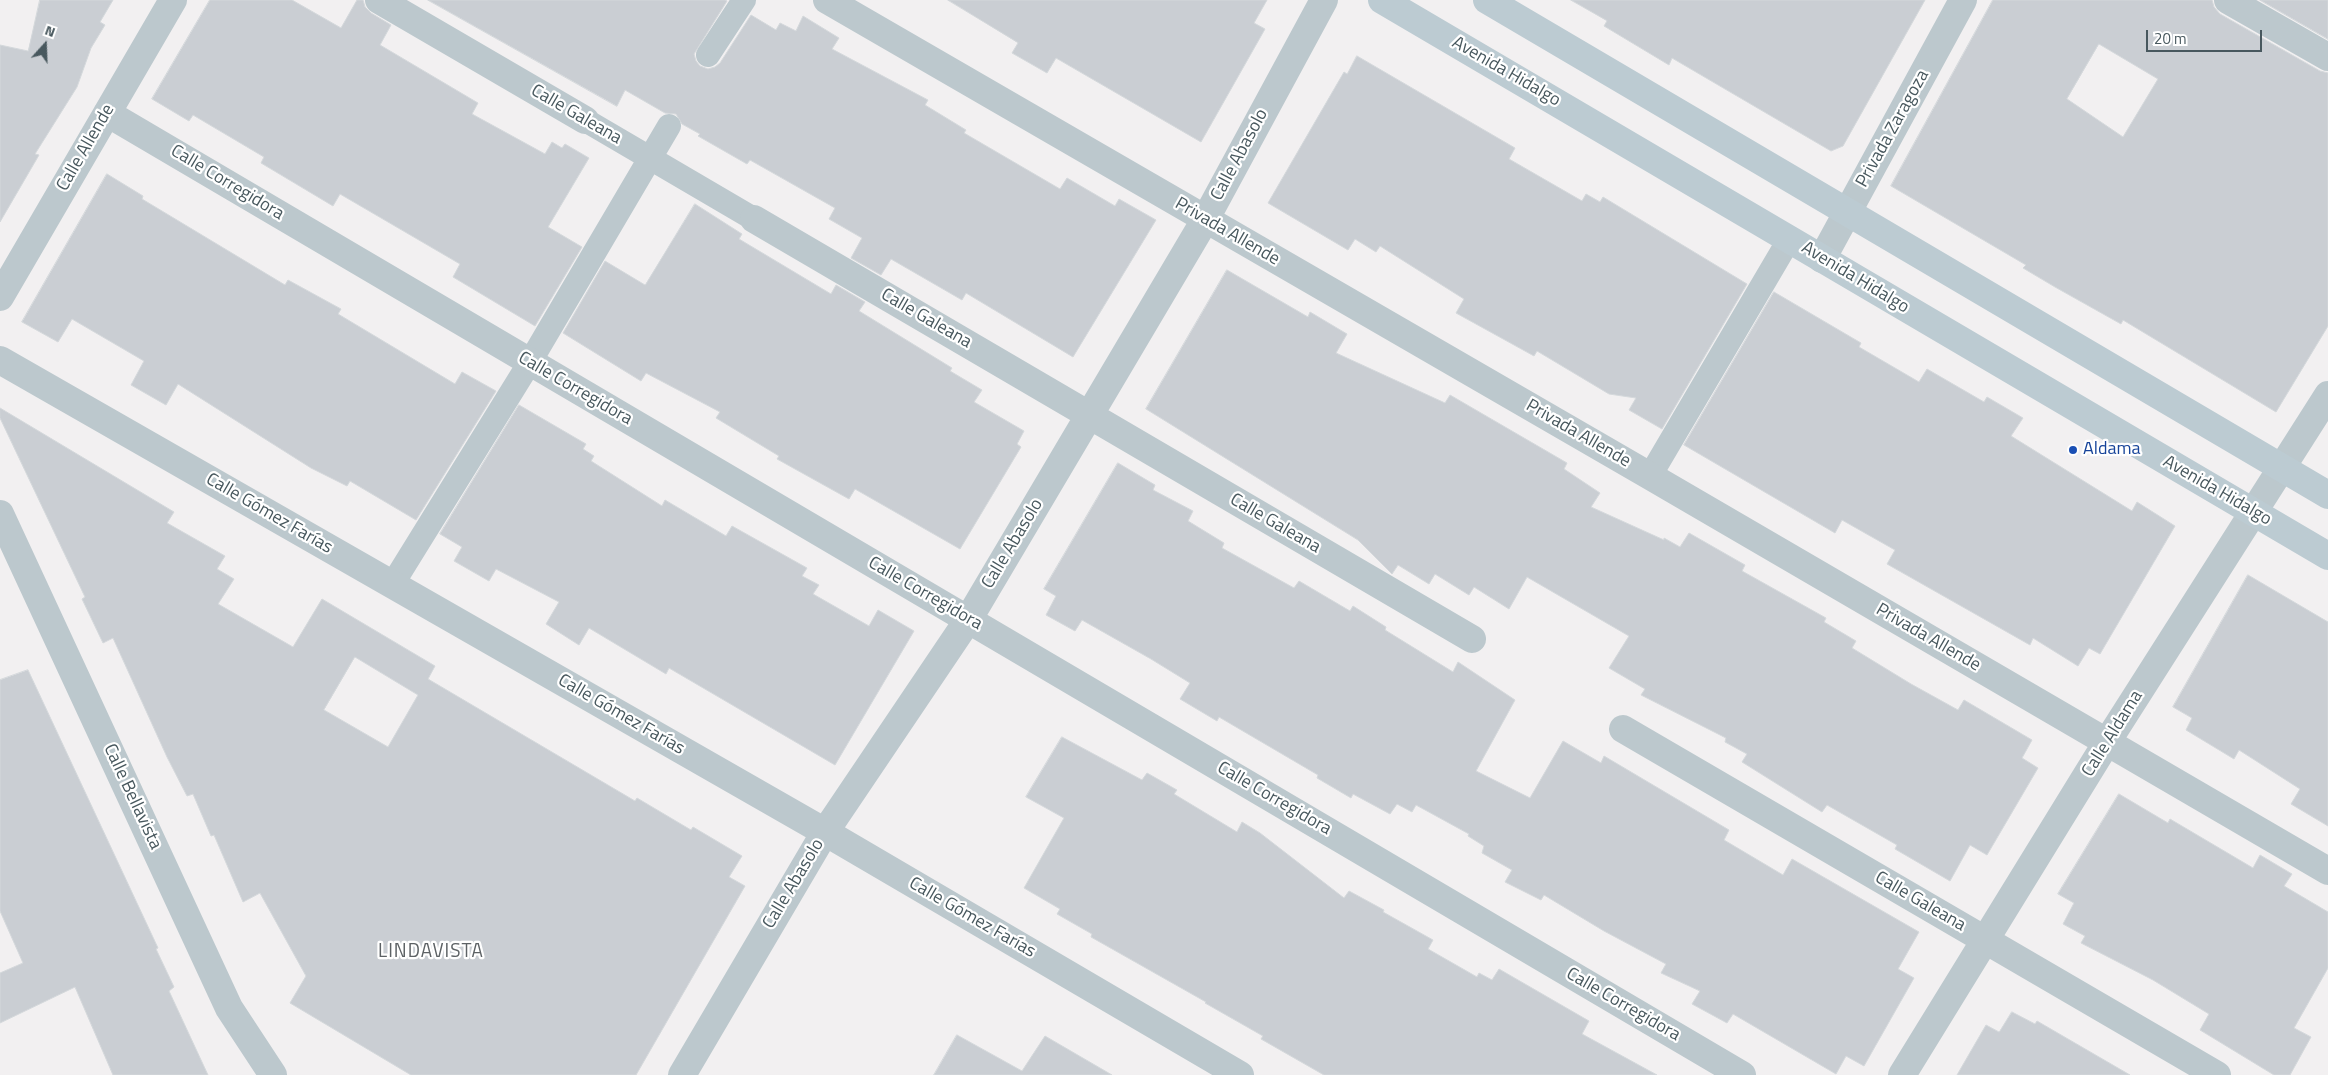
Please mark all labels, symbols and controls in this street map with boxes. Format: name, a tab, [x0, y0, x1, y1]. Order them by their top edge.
text: N	[42, 19, 58, 42]
north arrow	[20, 20, 70, 70]
scale bar	[2148, 20, 2264, 52]
text: 20 m	[2154, 27, 2187, 50]
street label: Avenida Hidalgo	[1448, 32, 1564, 112]
street label: Privada Zaragoza	[1852, 67, 1934, 191]
street label: Calle Galeana	[527, 80, 625, 150]
street label: Calle Allende	[52, 101, 120, 195]
street label: Calle Abasolo	[1207, 105, 1273, 205]
street label: Calle Corregidora	[167, 141, 287, 225]
street label: Privada Allende	[1171, 193, 1283, 271]
street label: Avenida Hidalgo	[1797, 237, 1913, 319]
street label: Calle Galeana	[877, 284, 975, 354]
street label: Calle Corregidora	[514, 348, 636, 430]
street label: Privada Allende	[1522, 395, 1634, 473]
place label: Aldama	[2083, 439, 2140, 461]
marker: Aldama	[2067, 444, 2079, 456]
street label: Avenida Hidalgo	[2159, 451, 2275, 531]
street label: Calle Gómez Farías	[202, 469, 336, 559]
street label: Calle Galeana	[1226, 489, 1324, 559]
street label: Calle Abasolo	[978, 495, 1048, 593]
street label: Calle Corregidora	[864, 553, 986, 635]
street label: Privada Allende	[1872, 599, 1984, 677]
street label: Calle Gómez Farías	[554, 670, 688, 760]
street label: Calle Aldama	[2078, 687, 2148, 781]
street label: Calle Bellavista	[98, 741, 166, 853]
street label: Calle Corregidora	[1213, 758, 1335, 840]
street label: Calle Abasolo	[759, 835, 829, 933]
street label: Calle Galeana	[1871, 867, 1969, 937]
street label: Calle Gómez Farías	[905, 873, 1039, 963]
district label: LINDAVISTA	[377, 941, 485, 963]
street label: Calle Corregidora	[1562, 964, 1684, 1046]

